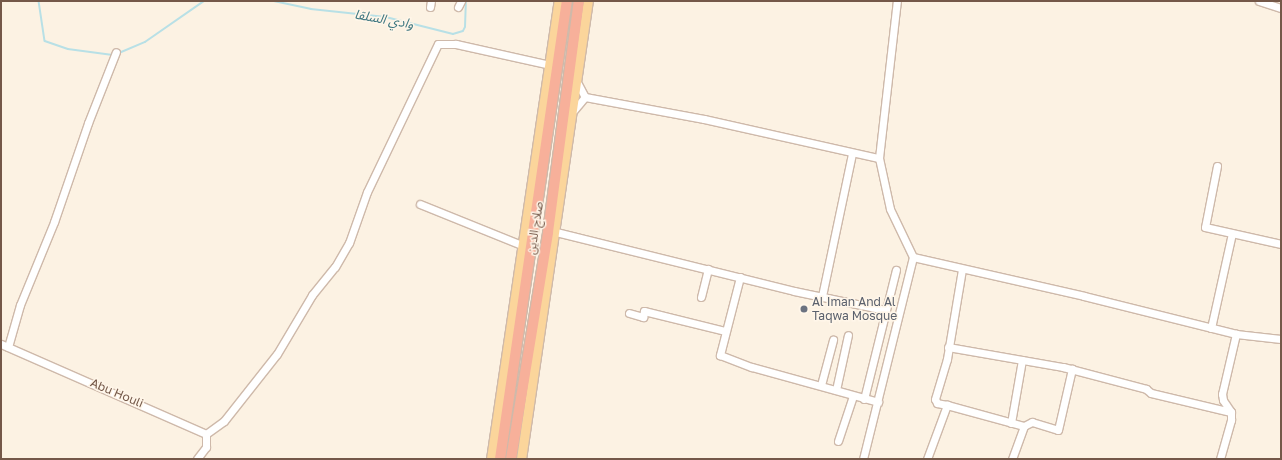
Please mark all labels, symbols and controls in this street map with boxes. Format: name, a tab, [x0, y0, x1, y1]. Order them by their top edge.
water label: وادي السلقا	[353, 6, 415, 32]
street label: صلاح الدين	[524, 201, 546, 255]
place label: Al Iman And Al Taqwa Mosque	[812, 295, 897, 323]
marker: Al Iman And Al Taqwa Mosque	[799, 304, 809, 314]
street label: Abu Houli	[88, 375, 146, 411]

